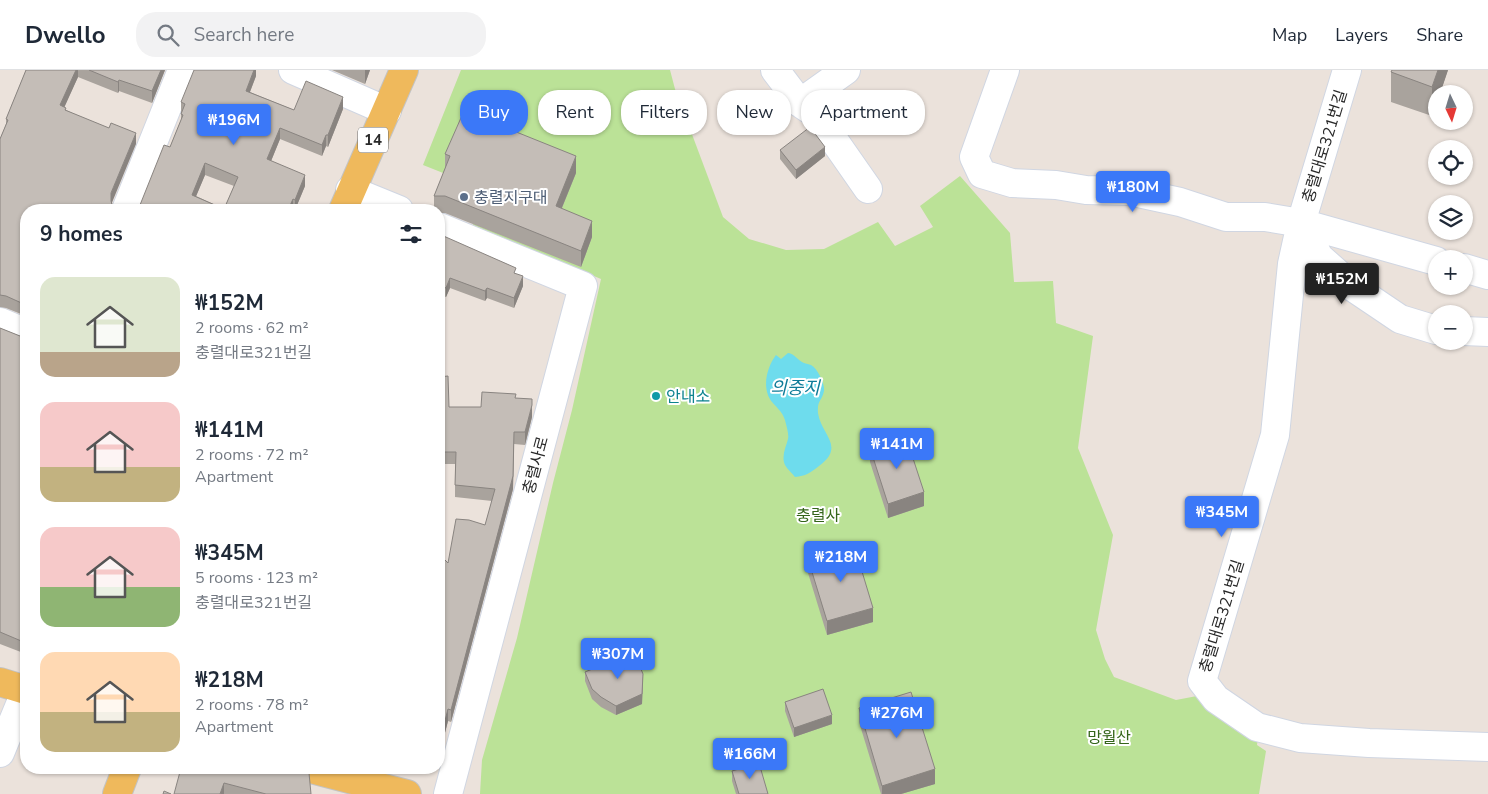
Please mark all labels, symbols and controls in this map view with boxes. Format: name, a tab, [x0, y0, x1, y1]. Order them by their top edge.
search box	[136, 12, 486, 57]
text: Dwello	[25, 19, 106, 51]
icon: search	[154, 21, 182, 49]
text: Search here	[194, 22, 294, 48]
text: Map	[1272, 23, 1307, 47]
text: Layers	[1335, 23, 1388, 47]
text: Share	[1416, 23, 1463, 47]
north arrow	[1428, 85, 1472, 130]
map controls	[1428, 85, 1473, 350]
street label: 충렬대로321번길	[1297, 87, 1353, 206]
chip: Buy	[460, 90, 528, 135]
chip: Rent	[538, 90, 611, 135]
chip: Filters	[621, 90, 707, 135]
chip: New	[717, 90, 791, 135]
chip: Apartment	[801, 90, 925, 135]
pin: ₩196M	[199, 104, 269, 146]
text: ₩196M	[208, 109, 260, 131]
road number: 14	[358, 128, 388, 152]
button: locate	[1428, 140, 1473, 185]
pin: ₩180M	[1098, 170, 1168, 213]
text: ₩180M	[1107, 176, 1159, 198]
place label: 충렬지구대	[474, 187, 548, 209]
marker: 충렬지구대	[458, 191, 470, 203]
button: layers	[1428, 195, 1473, 240]
text: 9 homes	[40, 220, 123, 248]
icon: filters	[397, 220, 425, 248]
button: +	[1428, 250, 1473, 295]
pin: ₩152M	[1307, 262, 1377, 305]
text: ₩152M	[1316, 268, 1368, 290]
text: ₩152M	[195, 289, 264, 317]
icon: home	[80, 297, 140, 357]
button: −	[1428, 305, 1473, 350]
text: 2 rooms · 62 m²	[195, 317, 308, 339]
text: 충렬대로321번길	[195, 342, 312, 364]
water label: 의중지	[770, 376, 821, 400]
place label: 안내소	[666, 386, 710, 408]
marker: 안내소	[650, 390, 662, 402]
text: ₩141M	[195, 416, 264, 444]
icon: home	[80, 422, 140, 482]
pin: ₩141M	[862, 428, 932, 470]
text: ₩141M	[871, 433, 923, 455]
street label: 충렬사로	[518, 434, 554, 497]
text: 2 rooms · 72 m²	[195, 444, 308, 466]
text: Apartment	[195, 466, 273, 488]
pin: ₩345M	[1187, 496, 1257, 538]
text: ₩345M	[1196, 501, 1248, 523]
park label: 충렬사	[796, 505, 840, 527]
text: ₩345M	[195, 539, 264, 567]
pin: ₩218M	[806, 540, 876, 583]
text: ₩218M	[815, 546, 867, 568]
icon: home	[80, 547, 140, 607]
street label: 충렬대로321번길	[1194, 557, 1250, 676]
text: 5 rooms · 123 m²	[195, 567, 318, 589]
text: 충렬대로321번길	[195, 592, 312, 614]
pin: ₩307M	[583, 638, 653, 680]
text: ₩307M	[592, 643, 644, 665]
text: ₩218M	[195, 666, 264, 694]
icon: home	[80, 672, 140, 732]
text: 2 rooms · 78 m²	[195, 694, 308, 716]
pin: ₩276M	[862, 696, 932, 739]
text: ₩276M	[871, 702, 923, 724]
text: Apartment	[195, 716, 273, 738]
park label: 망월산	[1087, 727, 1131, 749]
pin: ₩166M	[715, 738, 785, 780]
text: ₩166M	[724, 743, 776, 765]

